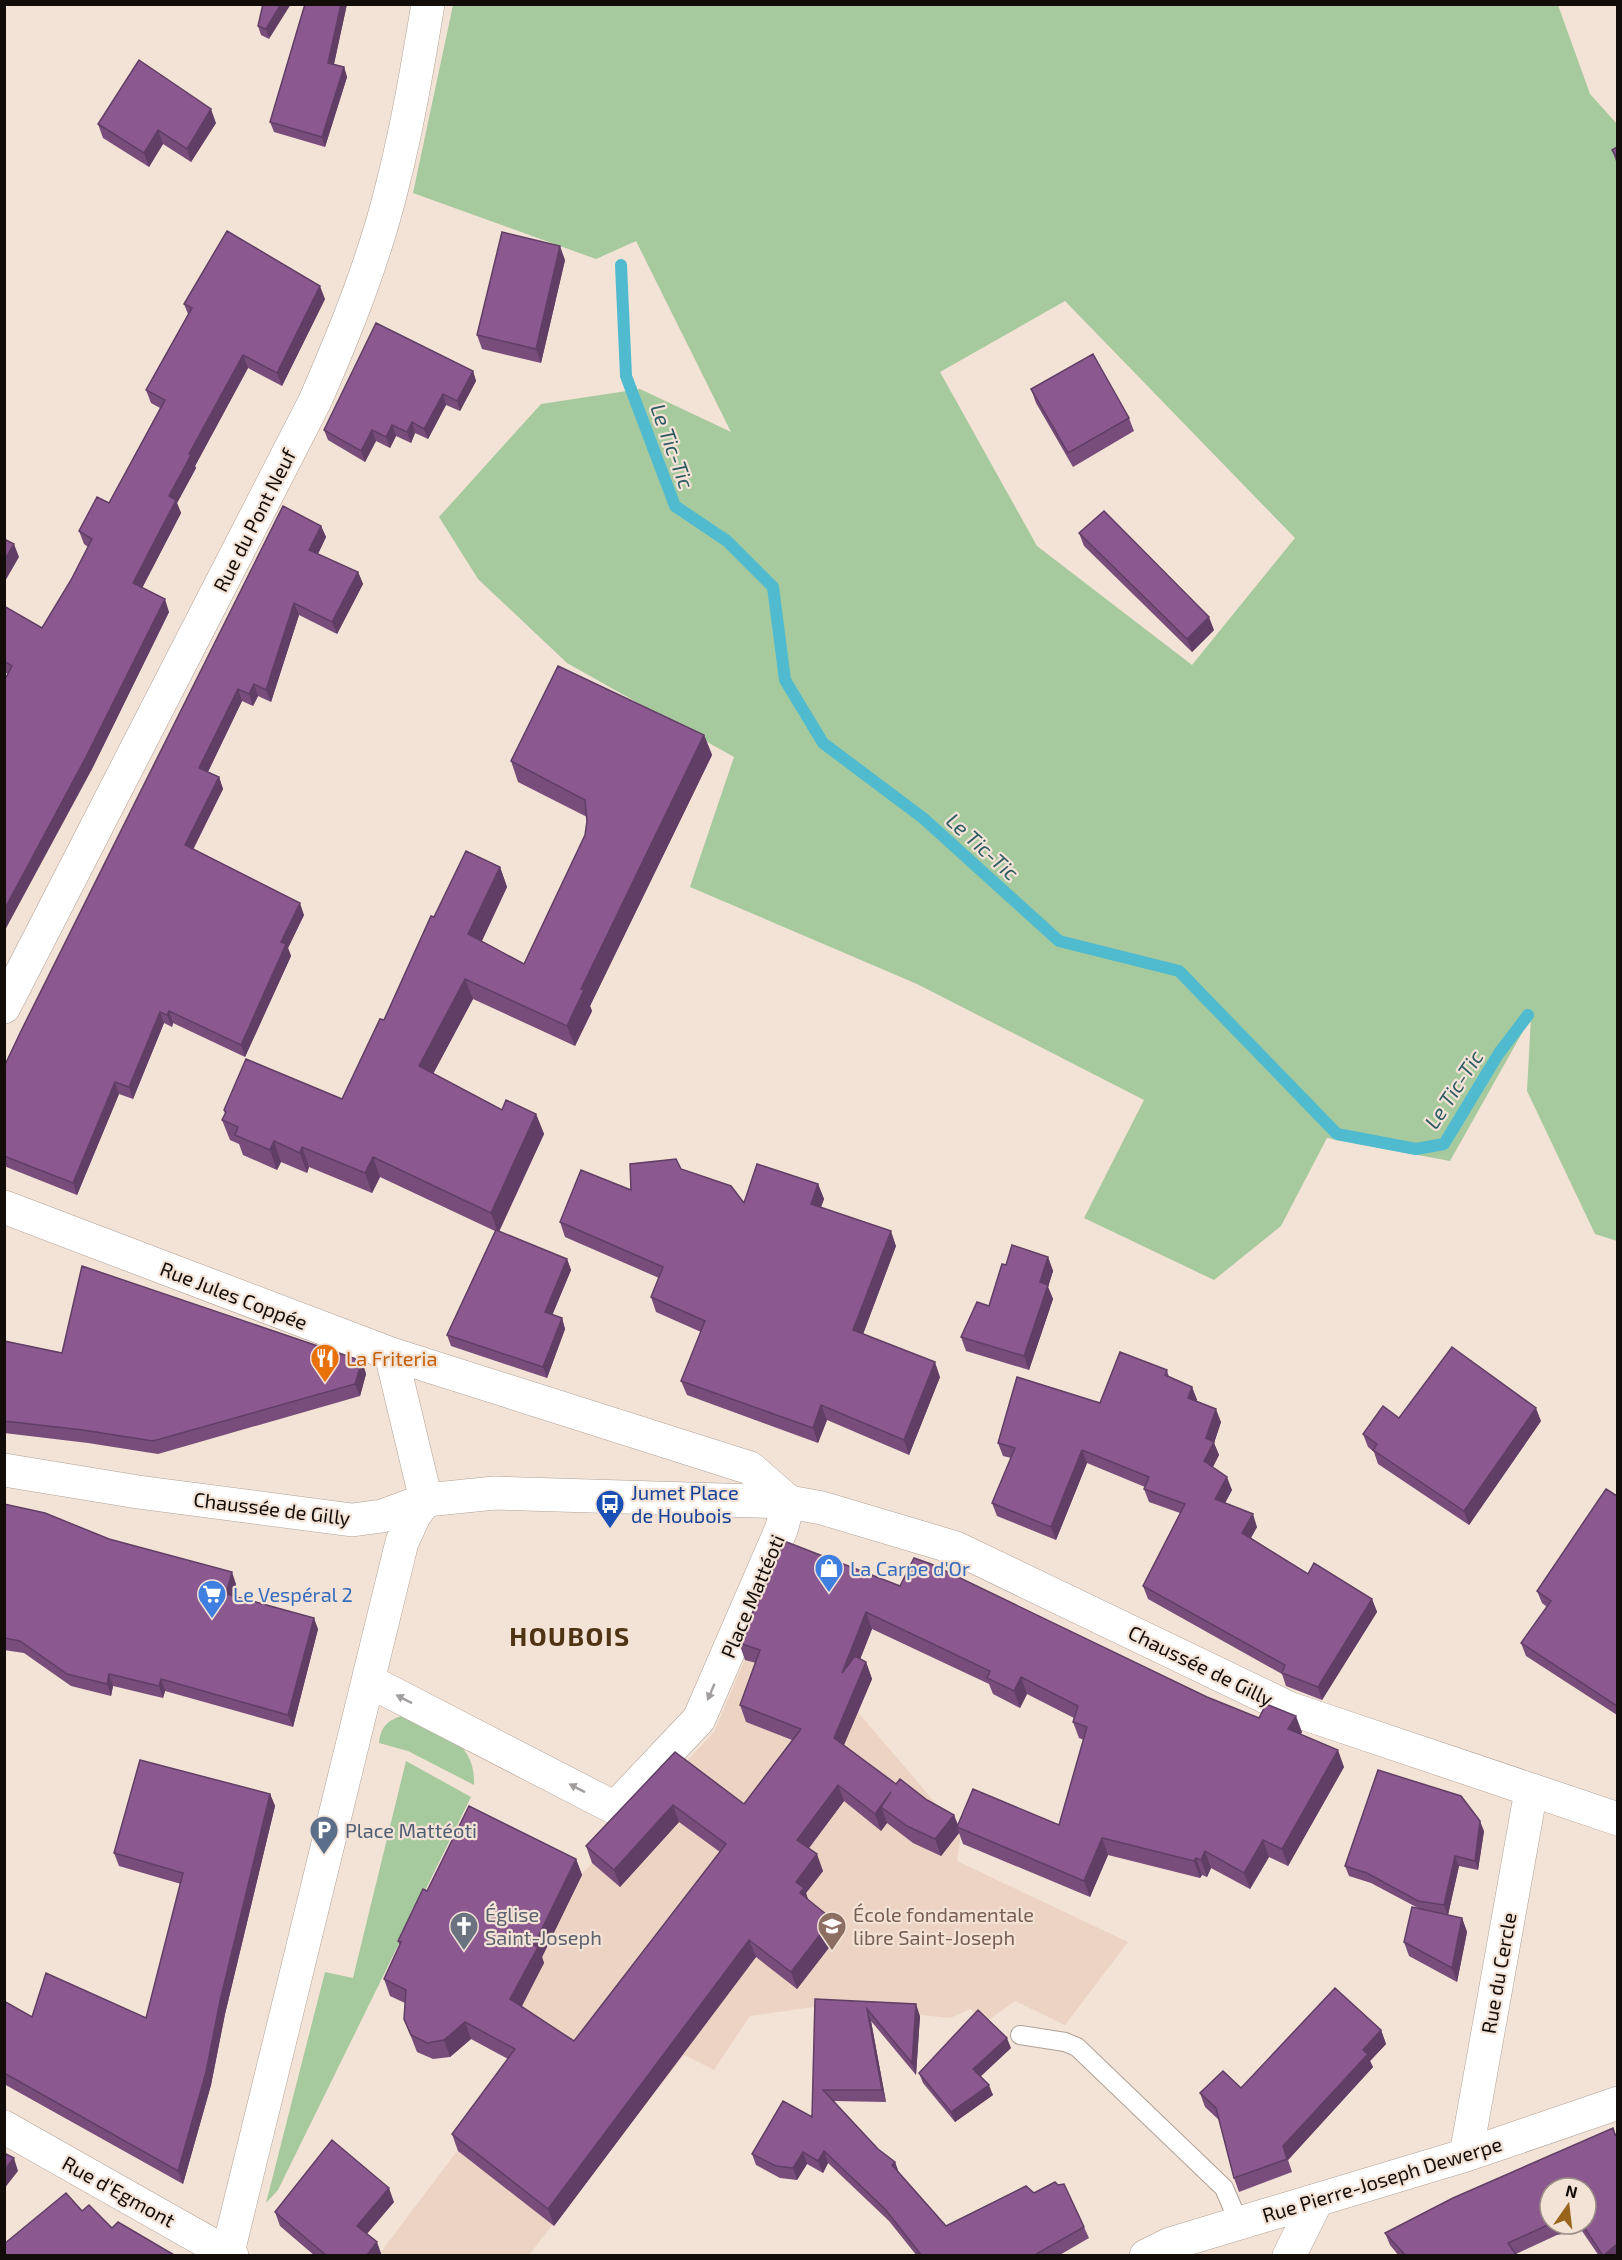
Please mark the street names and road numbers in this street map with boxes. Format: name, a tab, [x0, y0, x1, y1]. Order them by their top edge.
street label: Rue du Pont Neuf	[208, 444, 300, 595]
street label: Rue Jules Coppée	[157, 1256, 311, 1334]
street label: Chaussée de Gilly	[192, 1486, 352, 1530]
street label: Place Mattéoti	[715, 1531, 789, 1661]
street label: Chaussée de Gilly	[1125, 1620, 1278, 1711]
street label: Rue du Cercle	[1476, 1911, 1520, 2035]
street label: Rue Pierre-Joseph Dewerpe	[1259, 2131, 1505, 2227]
street label: Rue d'Egmont	[58, 2150, 180, 2232]

